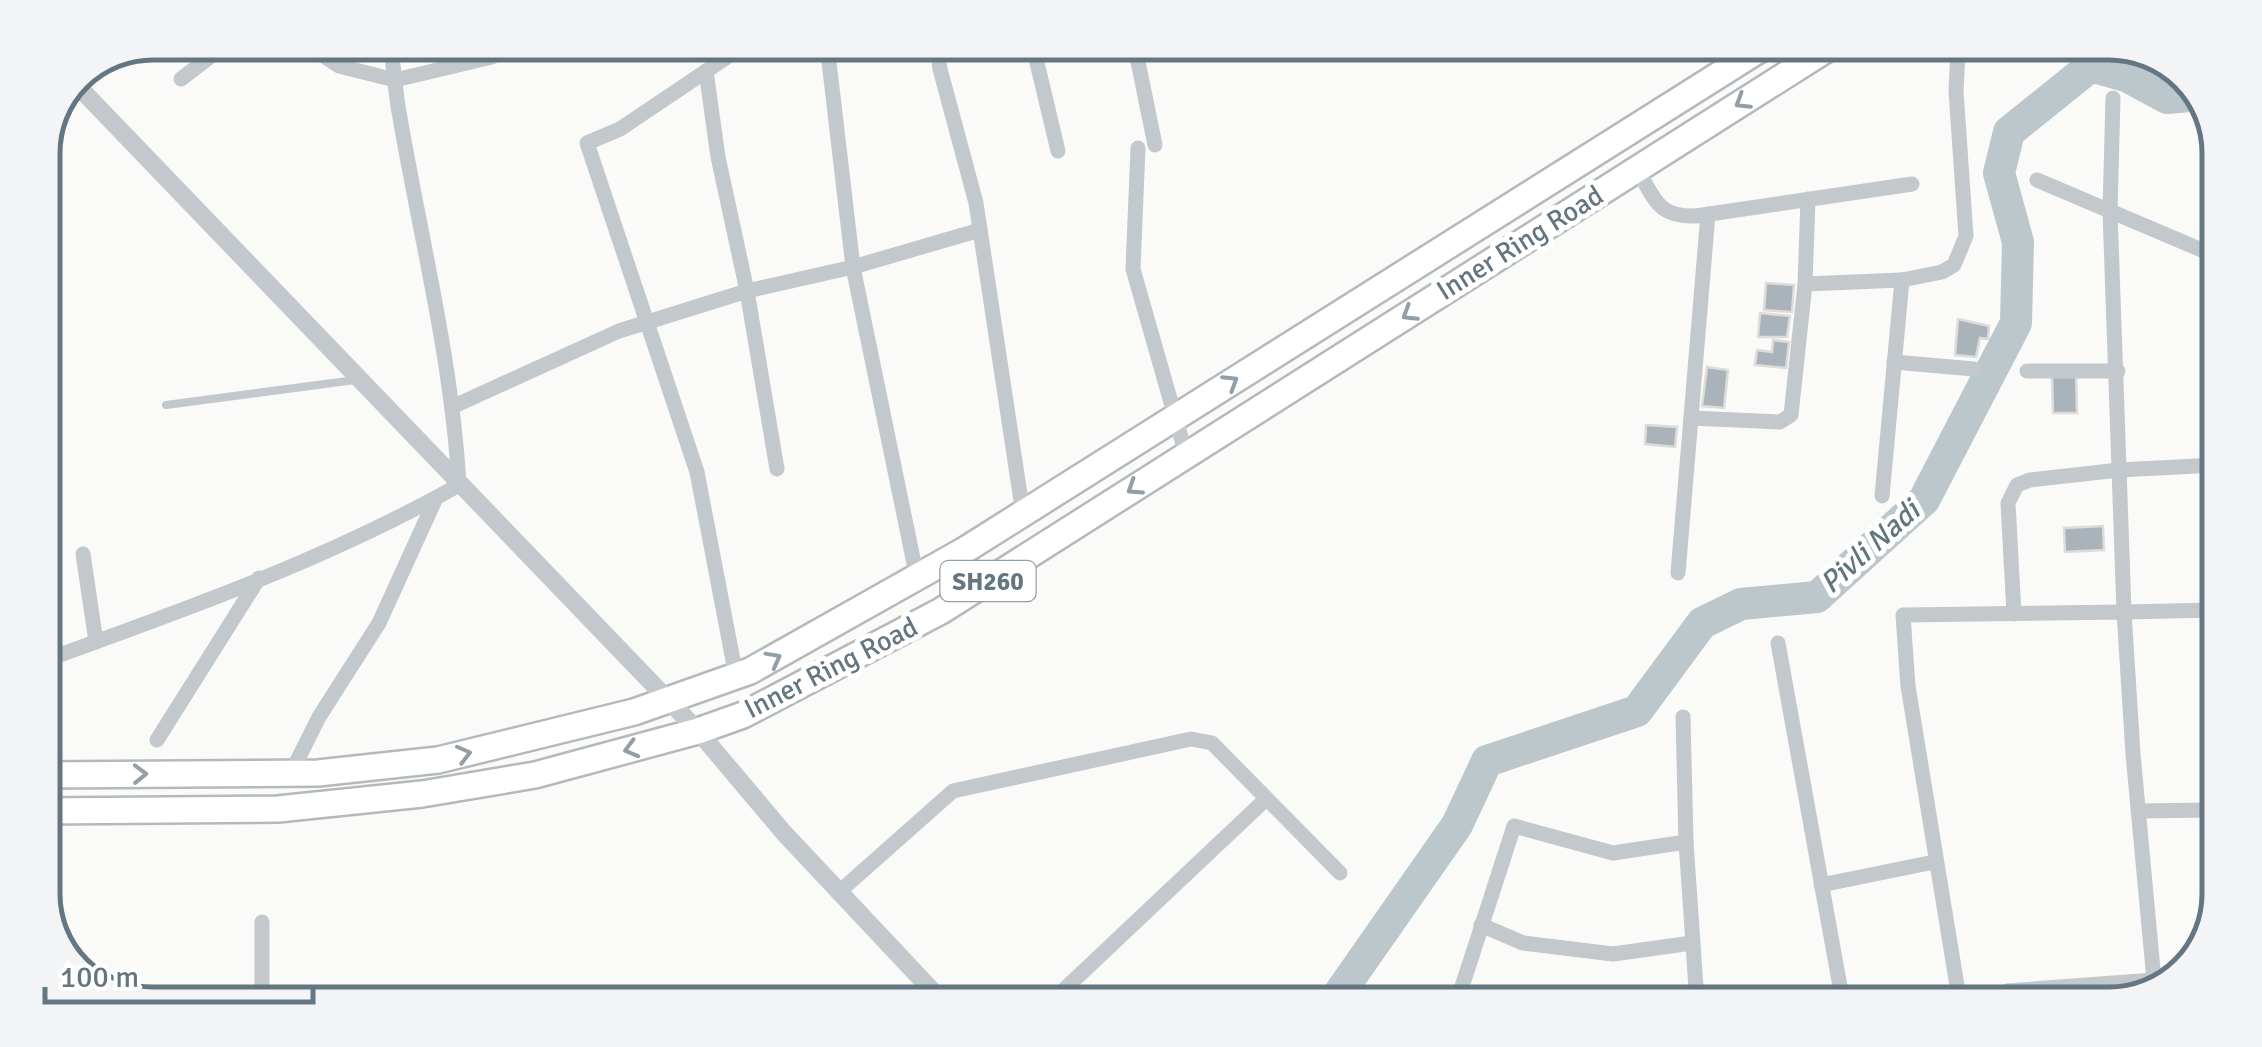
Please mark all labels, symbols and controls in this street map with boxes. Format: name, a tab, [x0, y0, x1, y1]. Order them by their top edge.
one-way arrow	[1735, 90, 1753, 109]
street label: Inner Ring Road	[1431, 178, 1609, 308]
one-way arrow	[1402, 301, 1420, 320]
one-way arrow	[1220, 375, 1238, 394]
one-way arrow	[1127, 475, 1145, 494]
water label: Pivli Nadi	[1813, 491, 1930, 601]
road number: SH260	[940, 561, 1036, 601]
street label: Inner Ring Road	[739, 610, 923, 726]
one-way arrow	[763, 652, 781, 671]
one-way arrow	[623, 737, 640, 758]
one-way arrow	[455, 744, 472, 765]
one-way arrow	[133, 764, 149, 785]
scale bar	[45, 942, 312, 1004]
text: 100 m	[60, 959, 139, 996]

